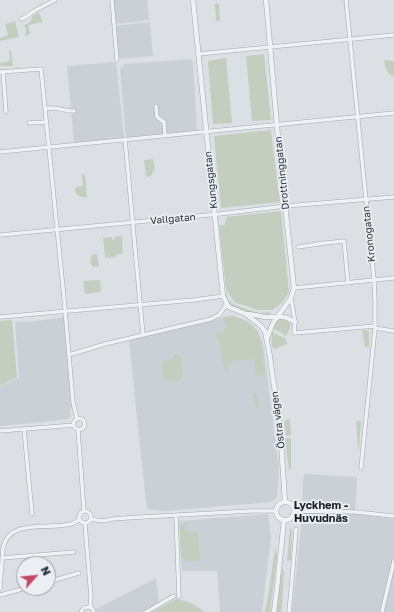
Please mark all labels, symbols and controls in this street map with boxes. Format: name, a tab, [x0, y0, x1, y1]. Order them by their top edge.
street label: Drottninggatan	[272, 136, 292, 210]
street label: Kungsgatan	[202, 151, 220, 209]
street label: Kronogatan	[360, 205, 378, 263]
street label: Vallgatan	[150, 211, 196, 227]
street label: Östra vägen	[269, 391, 287, 449]
district label: Lyckhem - Huvudnäs	[294, 499, 348, 525]
north arrow	[16, 556, 56, 596]
text: N	[39, 564, 54, 577]

